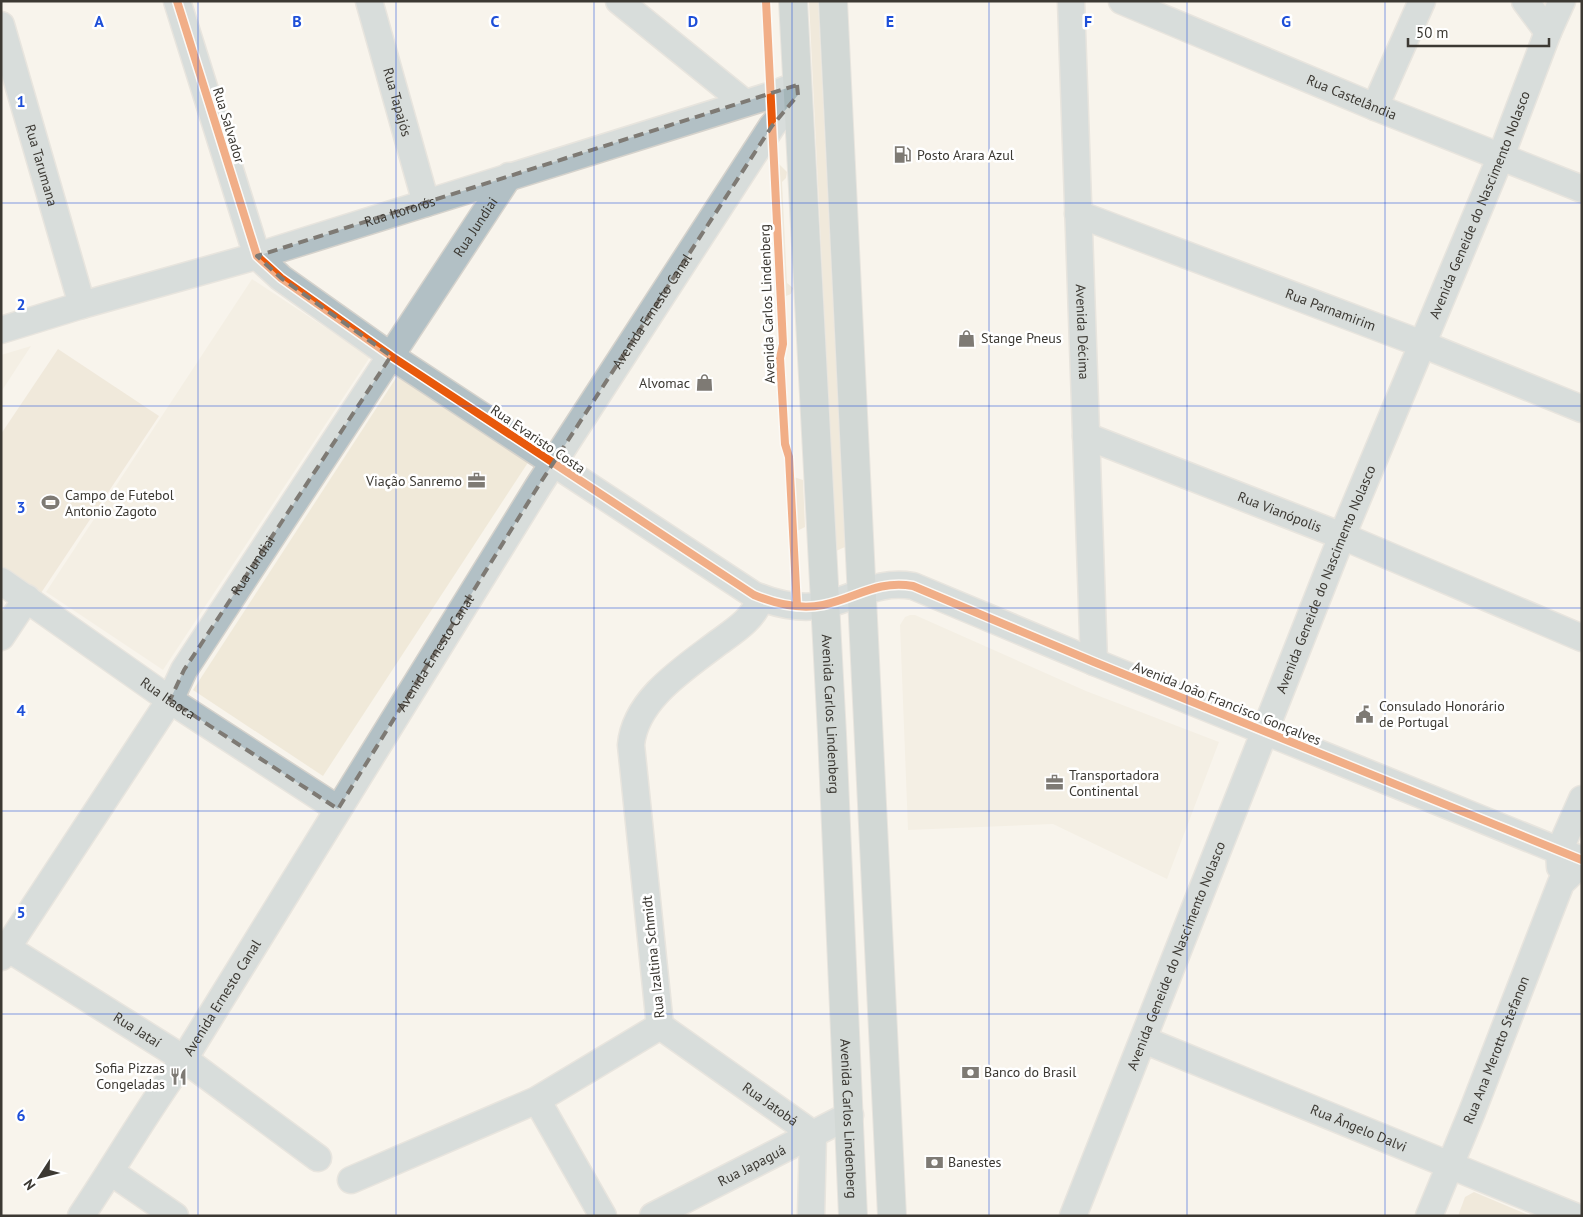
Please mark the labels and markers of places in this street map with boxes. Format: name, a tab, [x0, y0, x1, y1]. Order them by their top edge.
fuel station icon: Posto Arara Azul	[893, 145, 913, 165]
place label: Posto Arara Azul	[917, 146, 1014, 164]
shop icon: Stange Pneus	[957, 328, 977, 348]
place label: Stange Pneus	[981, 329, 1062, 347]
shop icon: Alvomac	[694, 373, 714, 393]
place label: Alvomac	[639, 374, 690, 392]
office icon: Viação Sanremo	[466, 471, 486, 491]
place label: Viação Sanremo	[365, 472, 462, 490]
place label: Campo de Futebol Antonio Zagoto	[65, 486, 174, 520]
sports icon: Campo de Futebol Antonio Zagoto	[41, 493, 61, 513]
place label: Consulado Honorário de Portugal	[1379, 697, 1505, 731]
public building icon: Consulado Honorário de Portugal	[1355, 704, 1375, 724]
place label: Transportadora Continental	[1069, 766, 1159, 800]
office icon: Transportadora Continental	[1045, 773, 1065, 793]
place label: Sofia Pizzas Congeladas	[95, 1059, 165, 1093]
bank icon: Banco do Brasil	[960, 1062, 980, 1082]
place label: Banco do Brasil	[984, 1063, 1076, 1081]
restaurant icon: Sofia Pizzas Congeladas	[169, 1066, 189, 1086]
bank icon: Banestes	[924, 1152, 944, 1172]
place label: Banestes	[948, 1153, 1001, 1171]

